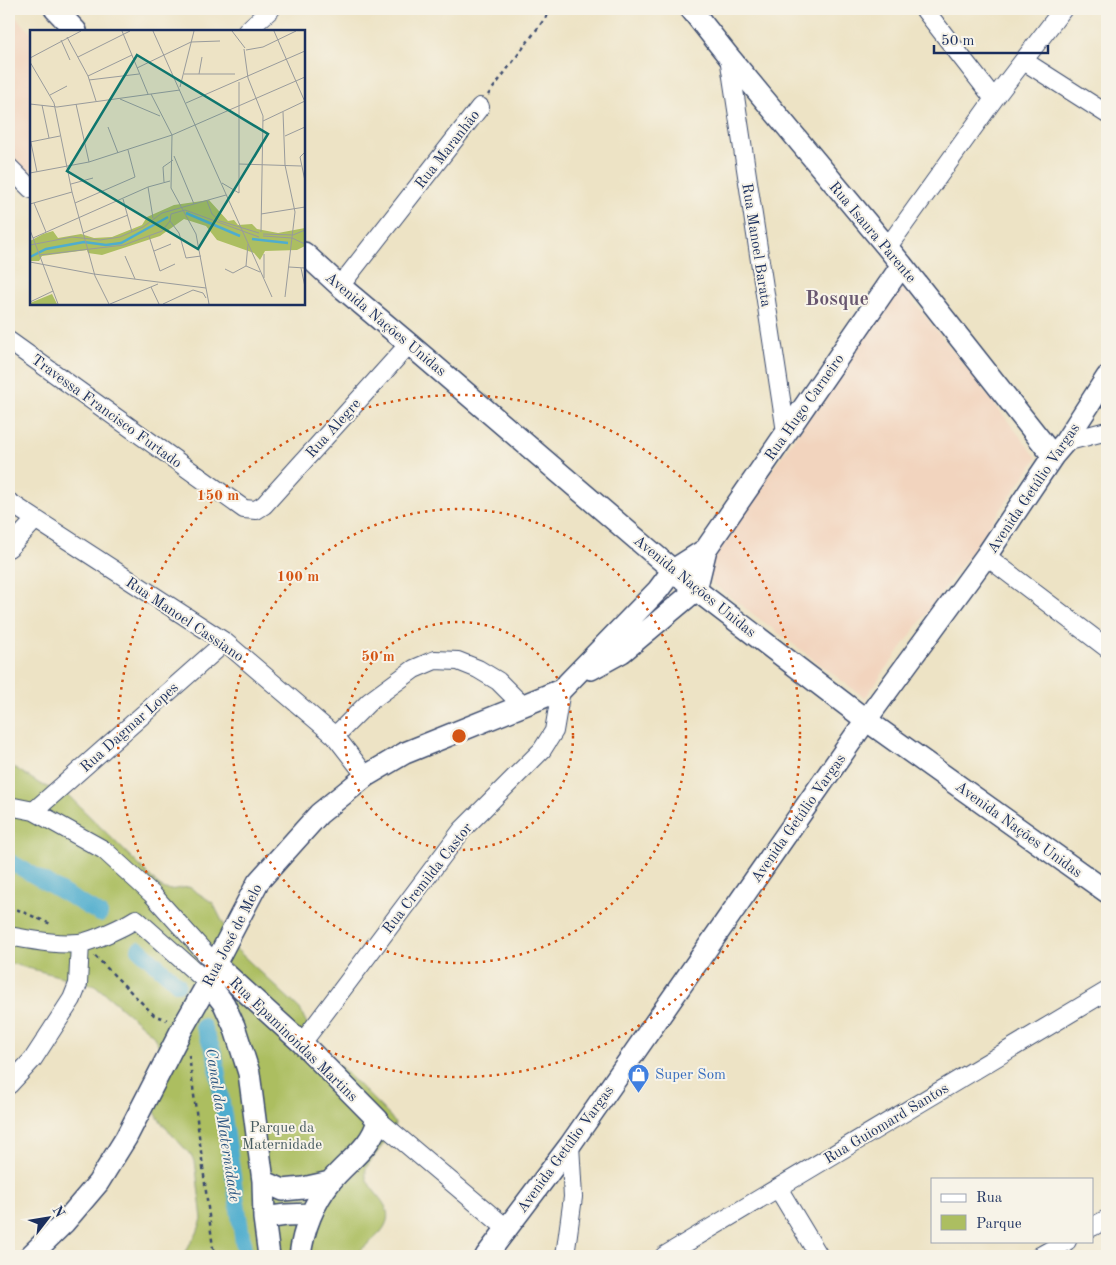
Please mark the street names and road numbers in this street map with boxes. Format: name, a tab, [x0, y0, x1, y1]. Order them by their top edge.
street label: Rua Maranhão	[413, 108, 483, 192]
street label: Rua Isaura Parente	[826, 180, 918, 286]
street label: Rua Manoel Barata	[738, 182, 773, 309]
street label: Avenida Nações Unidas	[322, 270, 448, 380]
street label: Rua Hugo Carneiro	[763, 352, 848, 464]
street label: Travessa Francisco Furtado	[28, 353, 184, 472]
street label: Rua Alegre	[304, 396, 364, 461]
street label: Avenida Getúlio Vargas	[985, 421, 1083, 556]
street label: Avenida Nações Unidas	[630, 533, 758, 641]
street label: Rua Manoel Cassiano	[123, 575, 246, 665]
street label: Rua Dagmar Lopes	[78, 680, 182, 776]
street label: Avenida Getúlio Vargas	[749, 752, 849, 886]
street label: Avenida Nações Unidas	[952, 779, 1084, 881]
street label: Rua Cremilda Castor	[380, 821, 476, 937]
street label: Rua José de Melo	[201, 882, 266, 990]
street label: Rua Epaminondas Martins	[226, 975, 360, 1105]
street label: Rua Guiomard Santos	[822, 1081, 952, 1167]
street label: Avenida Getúlio Vargas	[515, 1084, 617, 1216]

